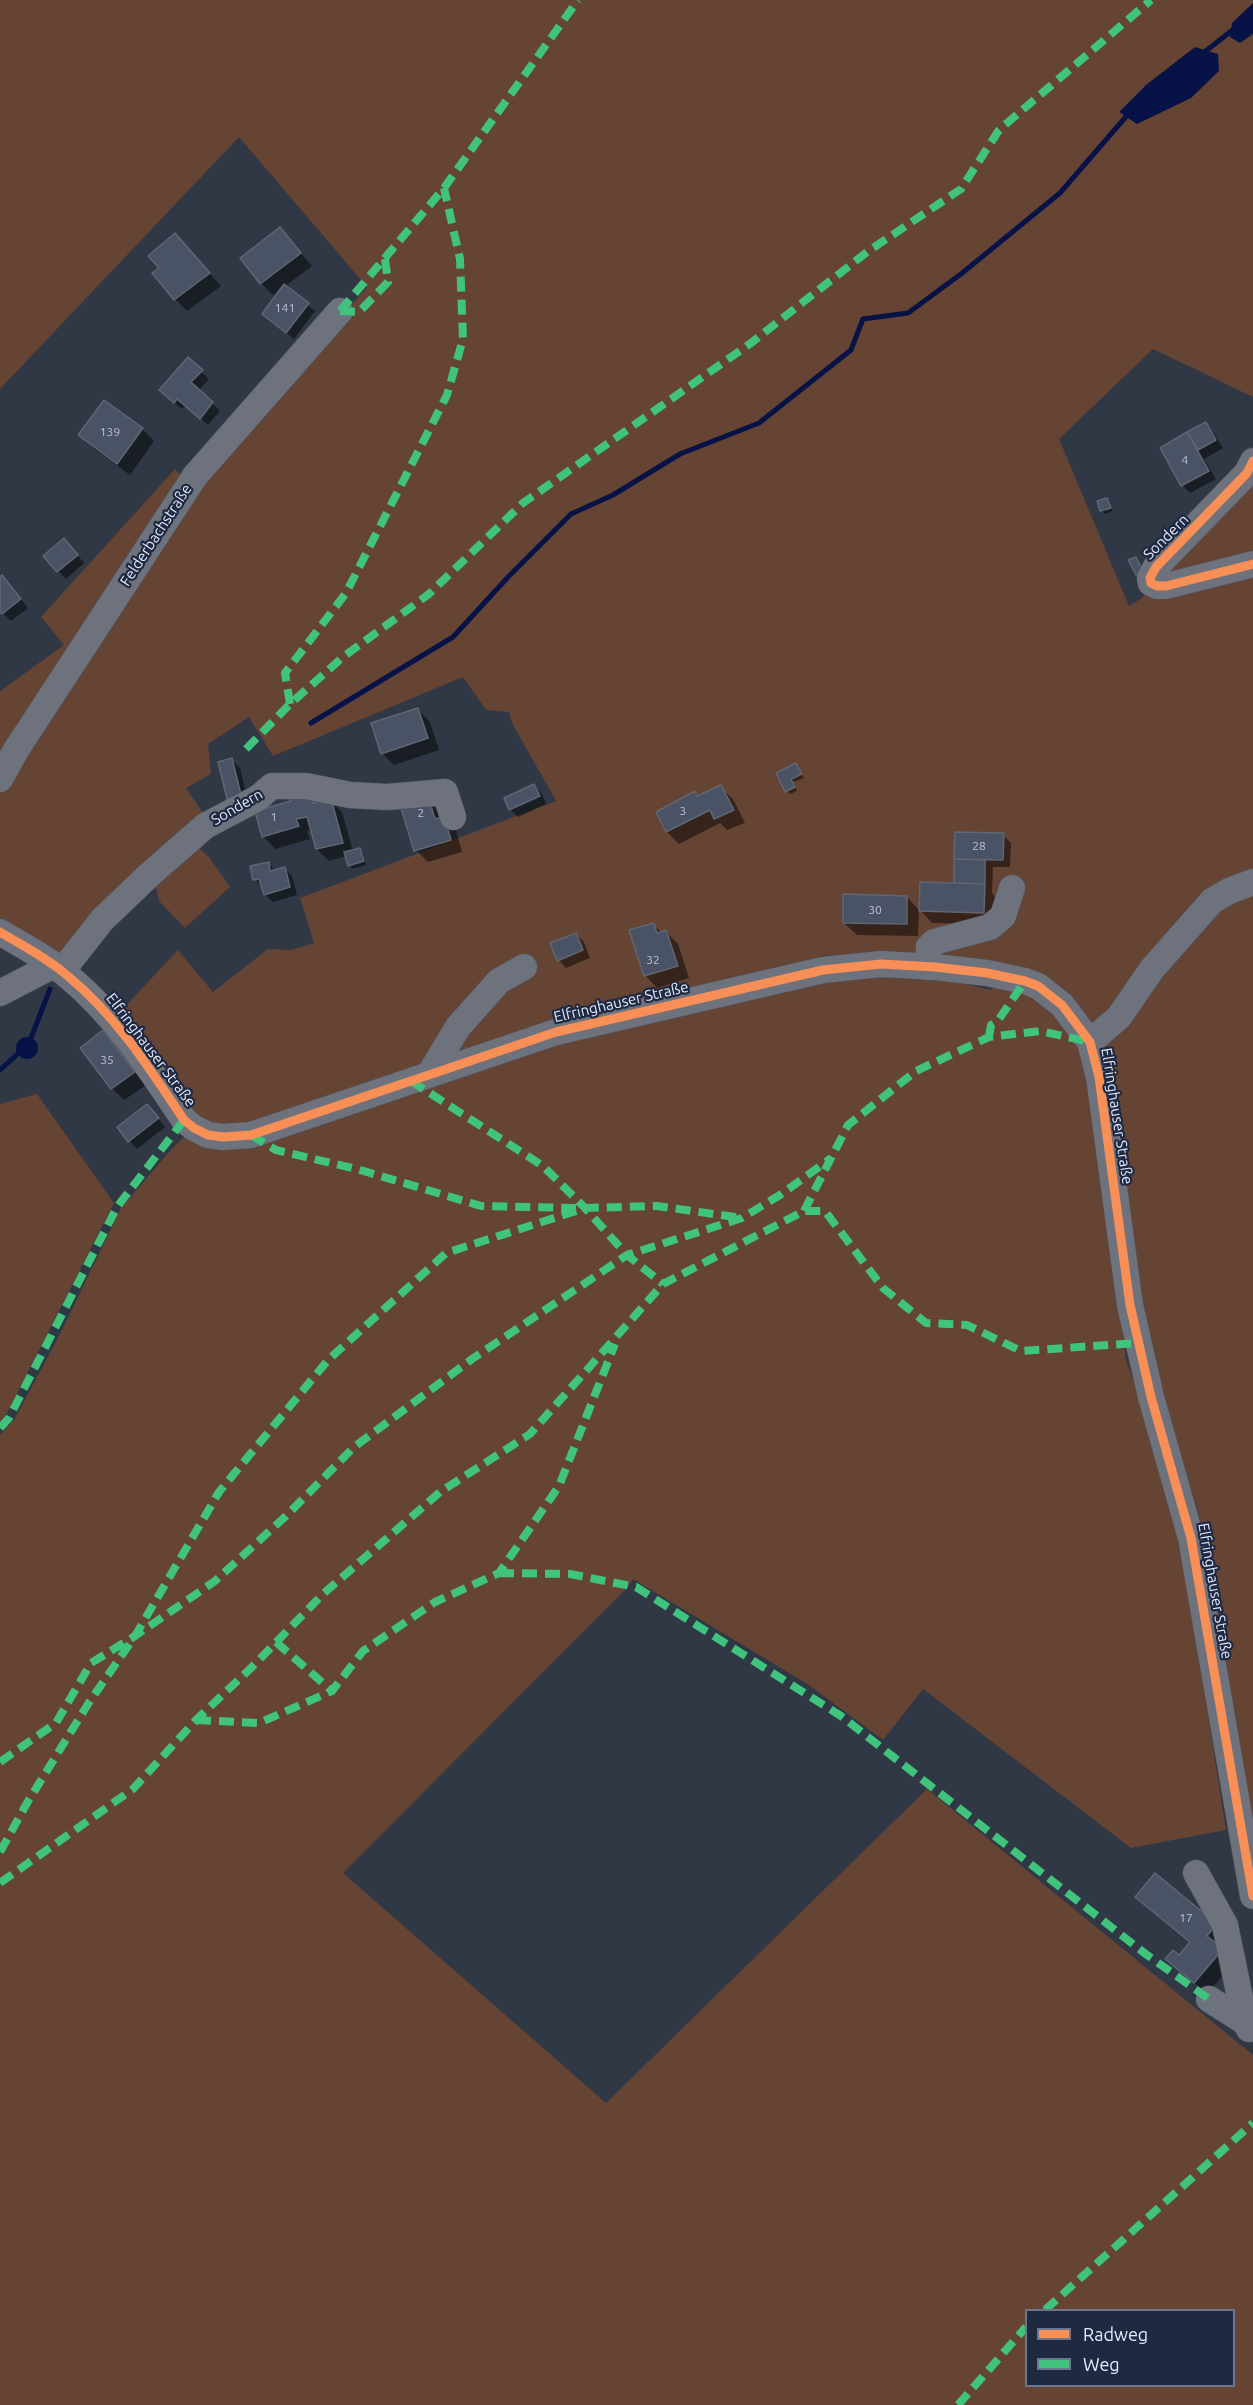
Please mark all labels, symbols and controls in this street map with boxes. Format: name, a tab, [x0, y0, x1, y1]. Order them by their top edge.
house number: 141	[275, 301, 295, 315]
house number: 139	[100, 425, 120, 439]
house number: 4	[1182, 453, 1188, 467]
street label: Felderbachstraße	[116, 481, 196, 589]
street label: Sondern	[1140, 511, 1192, 563]
street label: Sondern	[208, 785, 266, 829]
house number: 3	[680, 804, 686, 818]
house number: 2	[418, 806, 424, 820]
house number: 1	[271, 810, 277, 824]
house number: 28	[972, 839, 986, 853]
house number: 30	[868, 903, 882, 917]
house number: 32	[646, 953, 660, 967]
street label: Elfringhauser Straße	[552, 978, 690, 1026]
street label: Elfringhauser Straße	[102, 990, 200, 1110]
street label: Elfringhauser Straße	[1097, 1047, 1137, 1185]
house number: 35	[100, 1053, 114, 1067]
street label: Elfringhauser Straße	[1194, 1522, 1236, 1660]
house number: 17	[1179, 1911, 1193, 1925]
legend	[1025, 2309, 1235, 2387]
text: Radweg	[1083, 2324, 1148, 2344]
text: Weg	[1083, 2354, 1120, 2374]

